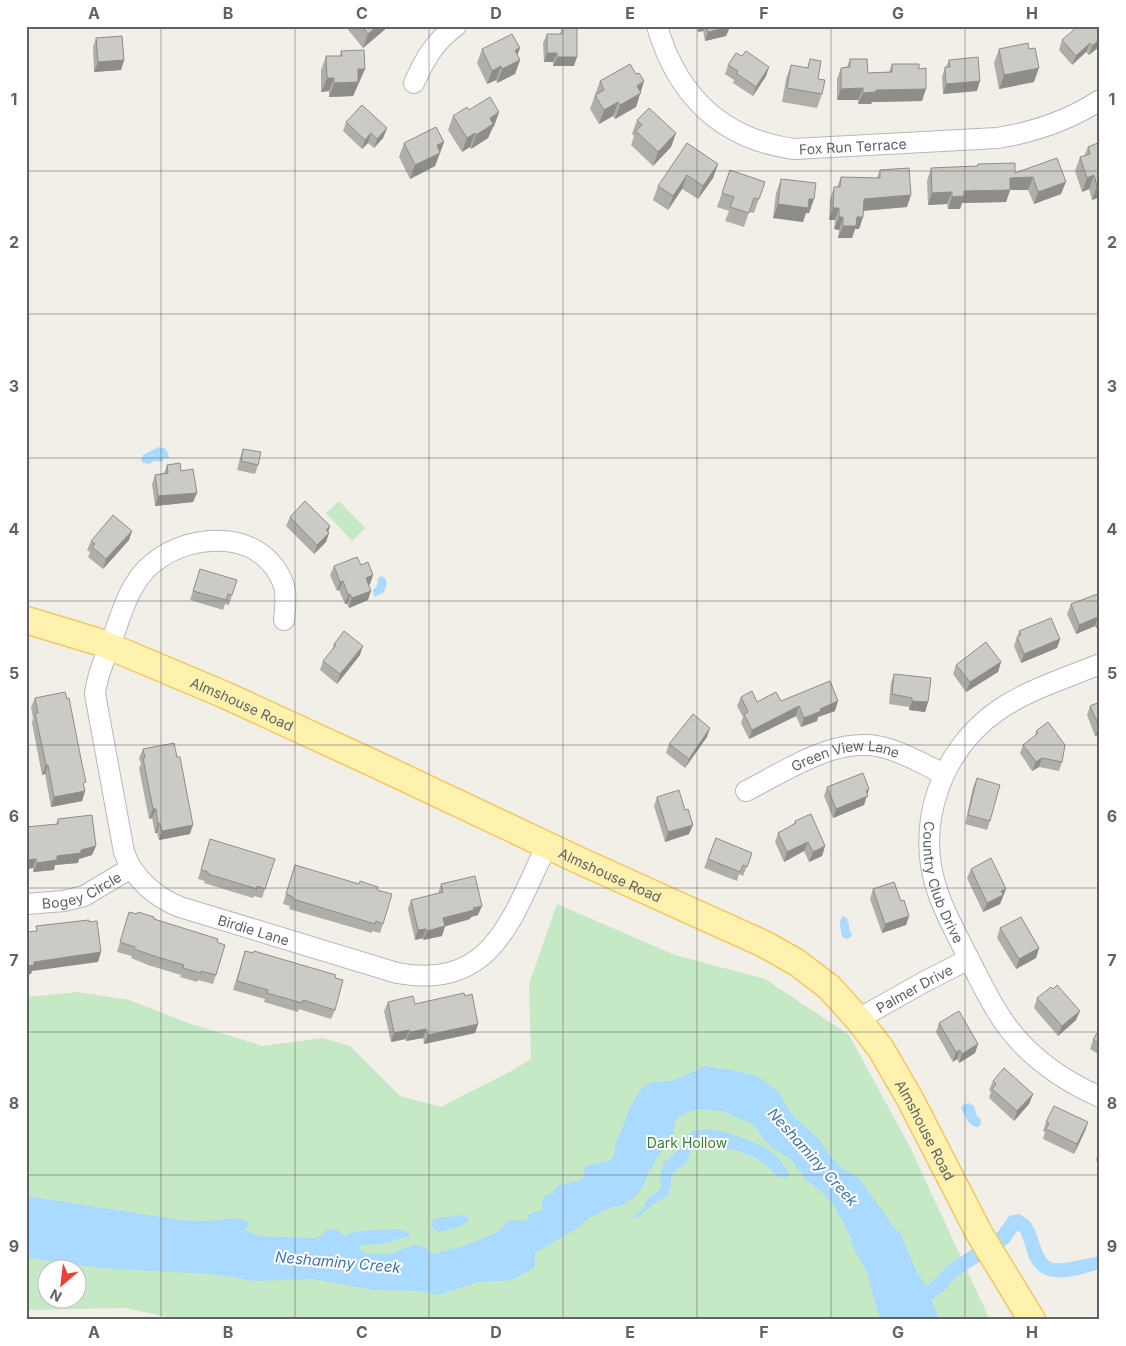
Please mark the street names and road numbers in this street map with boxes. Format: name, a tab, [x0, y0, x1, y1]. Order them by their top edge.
street label: Fox Run Terrace	[798, 134, 907, 157]
street label: Almshouse Road	[188, 673, 296, 734]
street label: Green View Lane	[788, 736, 902, 774]
street label: Country Club Drive	[921, 821, 968, 946]
street label: Almshouse Road	[556, 844, 664, 905]
street label: Bogey Circle	[41, 868, 124, 911]
street label: Birdie Lane	[216, 911, 292, 948]
street label: Palmer Drive	[873, 960, 955, 1016]
street label: Almshouse Road	[892, 1076, 959, 1183]

